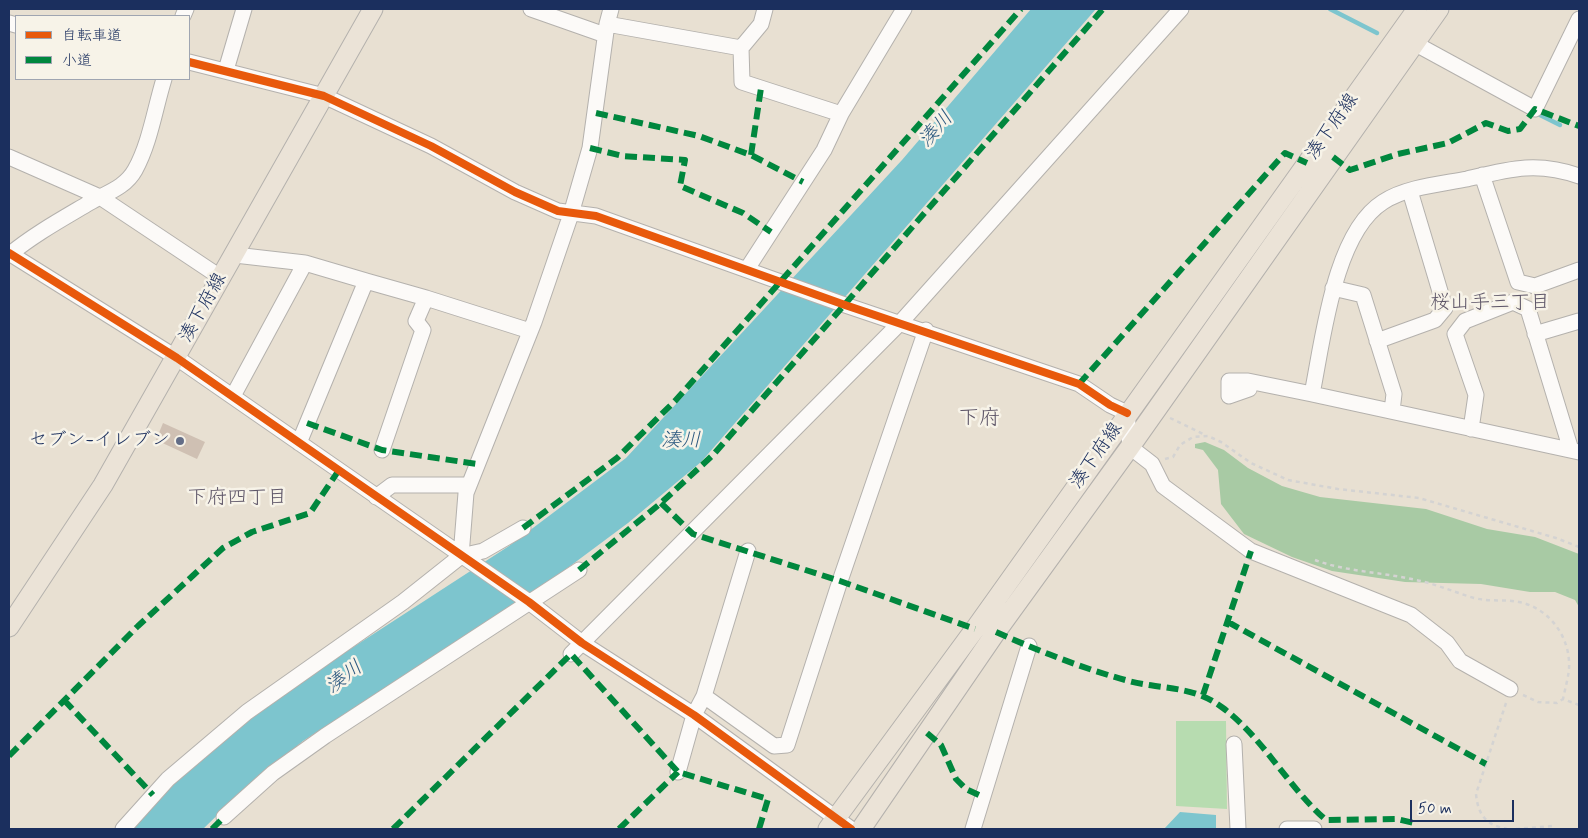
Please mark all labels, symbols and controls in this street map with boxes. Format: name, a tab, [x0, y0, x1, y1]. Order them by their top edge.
legend	[15, 15, 190, 80]
text: 自転車道	[62, 26, 122, 46]
text: 小道	[62, 51, 92, 71]
street label: 湊下府線	[1302, 89, 1364, 165]
water label: 湊川	[915, 107, 959, 153]
street label: 湊下府線	[176, 269, 232, 347]
district label: 桜山手三丁目	[1430, 292, 1550, 316]
district label: 下府	[958, 407, 1000, 433]
street label: 湊下府線	[1066, 418, 1128, 494]
place label: セブン-イレブン	[28, 430, 170, 452]
water label: 湊川	[661, 430, 701, 454]
marker: セブン-イレブン	[174, 435, 186, 447]
district label: 下府四丁目	[187, 487, 287, 511]
water label: 湊川	[322, 656, 368, 700]
scale bar	[1413, 790, 1517, 822]
text: 50 m	[1418, 799, 1452, 819]

